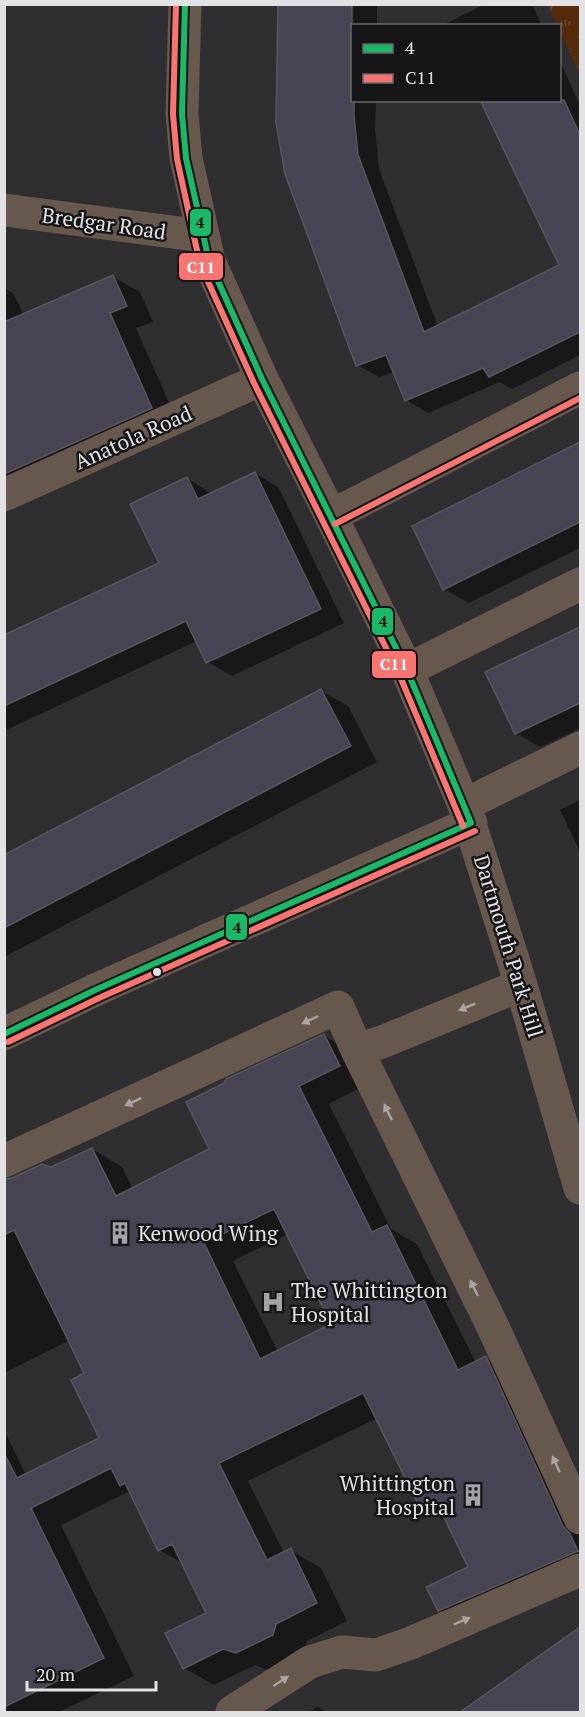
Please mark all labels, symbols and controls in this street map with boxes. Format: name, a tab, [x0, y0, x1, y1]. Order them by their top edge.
legend	[351, 24, 561, 102]
text: 4	[405, 35, 415, 59]
text: C11	[405, 65, 436, 89]
street label: Bredgar Road	[40, 200, 168, 246]
line badge: 4	[189, 208, 212, 237]
text: 4	[195, 211, 205, 233]
line badge: C11	[178, 252, 224, 281]
text: C11	[187, 256, 215, 278]
street label: Anatola Road	[70, 399, 196, 475]
line badge: 4	[371, 607, 394, 636]
text: 4	[378, 610, 388, 632]
line badge: C11	[371, 650, 417, 679]
text: C11	[380, 653, 408, 675]
street label: Dartmouth Park Hill	[468, 851, 550, 1041]
line badge: 4	[225, 913, 248, 941]
text: 4	[232, 916, 242, 938]
unlabelled marker	[151, 966, 163, 978]
one-way arrow	[458, 1003, 476, 1013]
one-way arrow	[301, 1015, 318, 1024]
one-way arrow	[124, 1097, 141, 1106]
one-way arrow	[383, 1104, 393, 1121]
place label: Kenwood Wing	[138, 1219, 279, 1247]
building icon: Kenwood Wing	[107, 1220, 133, 1246]
place label: The Whittington Hospital	[291, 1276, 448, 1328]
one-way arrow	[469, 1279, 478, 1296]
hospital icon: The Whittington Hospital	[260, 1289, 286, 1315]
one-way arrow	[551, 1455, 561, 1473]
place label: Whittington Hospital	[339, 1469, 456, 1521]
building icon: Whittington Hospital	[460, 1482, 486, 1508]
one-way arrow	[453, 1616, 471, 1625]
scale bar	[27, 1654, 156, 1692]
text: 20 m	[36, 1662, 76, 1686]
one-way arrow	[273, 1676, 289, 1687]

